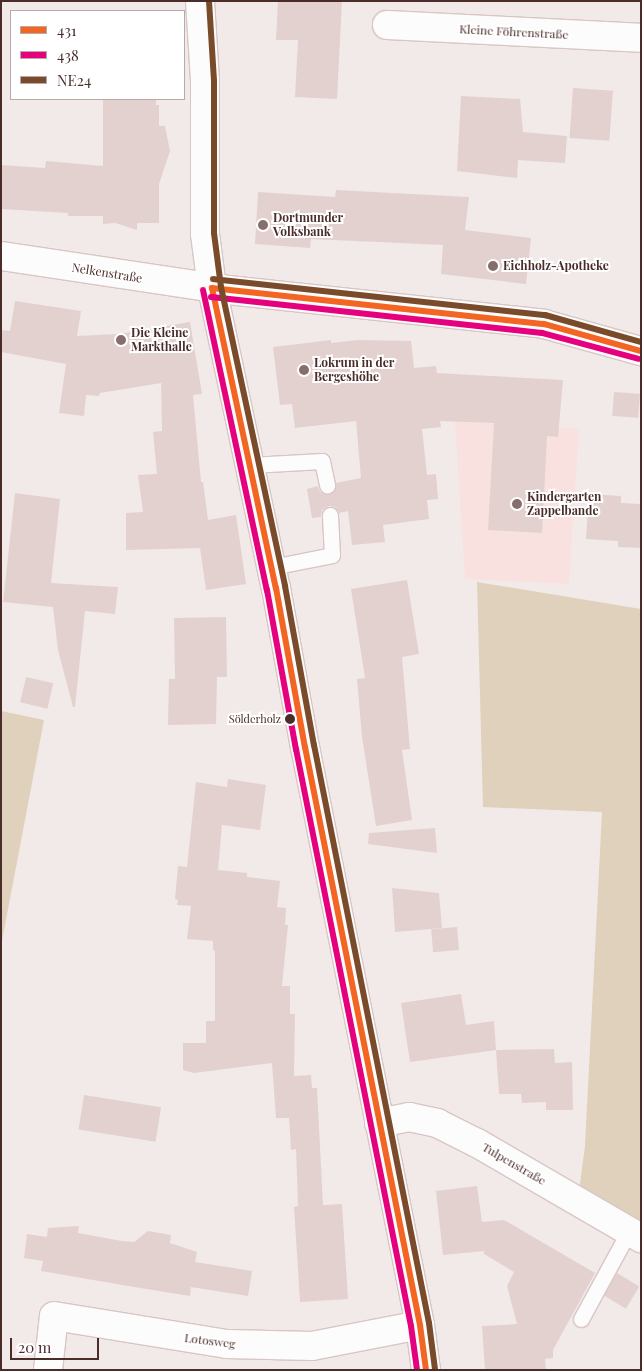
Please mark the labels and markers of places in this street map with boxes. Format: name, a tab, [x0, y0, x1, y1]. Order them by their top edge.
place label: Dortmunder Volksbank	[273, 211, 343, 239]
marker: Dortmunder Volksbank	[257, 219, 269, 231]
place label: Eichholz-Apotheke	[503, 259, 609, 273]
marker: Eichholz-Apotheke	[487, 260, 499, 272]
place label: Die Kleine Markthalle	[131, 326, 192, 354]
marker: Die Kleine Markthalle	[115, 334, 127, 346]
place label: Lokrum in der Bergeshöhe	[314, 356, 394, 384]
marker: Lokrum in der Bergeshöhe	[298, 364, 310, 376]
place label: Kindergarten Zappelbande	[527, 490, 601, 518]
marker: Kindergarten Zappelbande	[511, 498, 523, 510]
place label: Sölderholz	[229, 712, 281, 726]
marker: Sölderholz	[285, 714, 295, 724]

